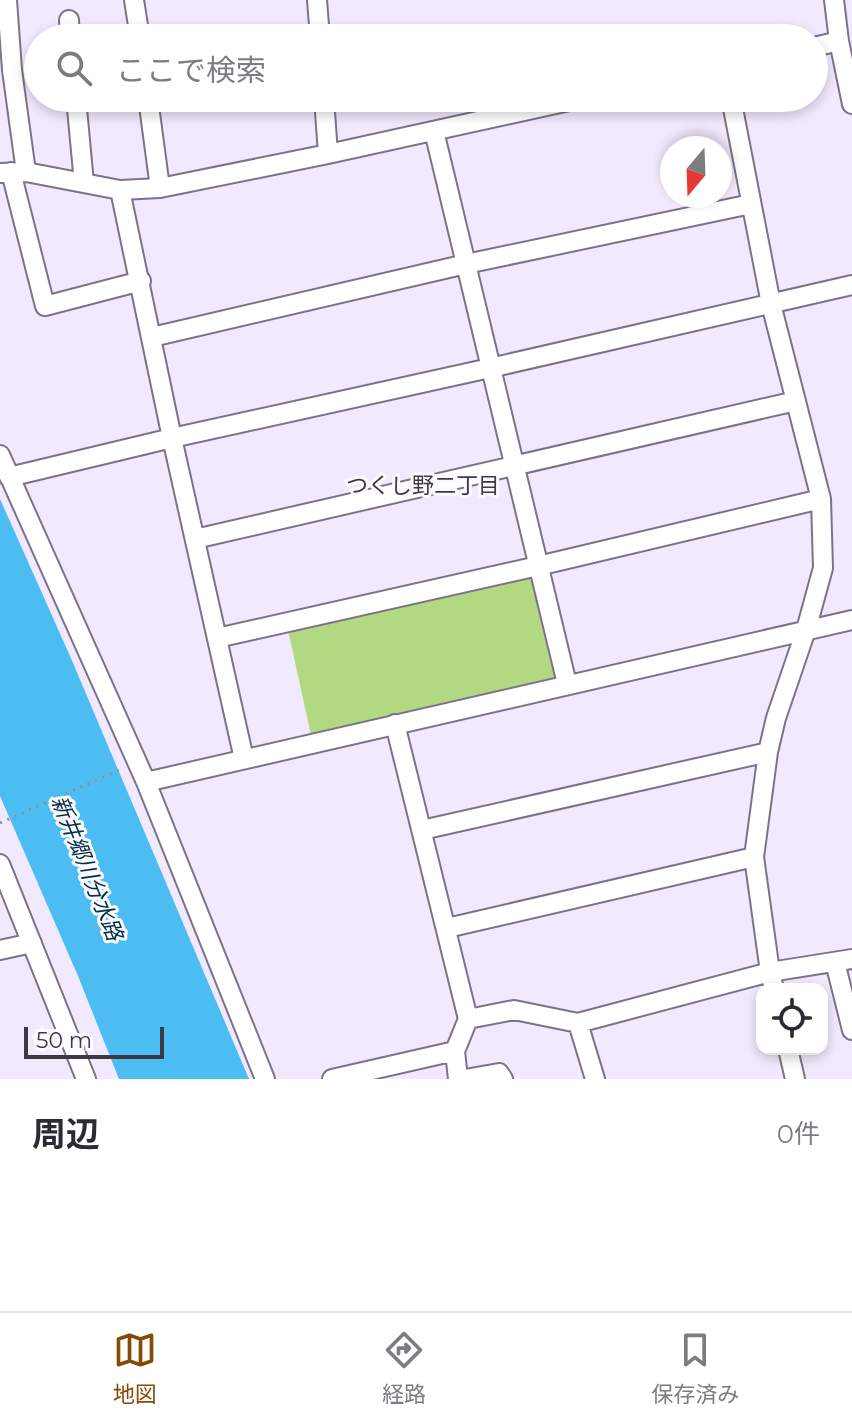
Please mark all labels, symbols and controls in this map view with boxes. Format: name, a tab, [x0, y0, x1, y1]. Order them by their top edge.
search box	[24, 24, 828, 112]
icon: search	[52, 46, 96, 90]
text: ここで検索	[116, 52, 266, 89]
north arrow	[660, 136, 732, 208]
district label: つくし野二丁目	[346, 472, 500, 499]
water label: 新井郷川分水路	[46, 792, 129, 946]
map controls	[756, 983, 828, 1055]
button: locate	[756, 983, 828, 1055]
scale bar	[24, 1023, 164, 1059]
text: 50 m	[36, 1027, 92, 1054]
text: 周辺	[32, 1113, 100, 1155]
text: 0件	[777, 1118, 820, 1150]
tab: 地図	[113, 1328, 157, 1408]
tab: 経路	[382, 1328, 426, 1408]
tab: 保存済み	[651, 1328, 739, 1408]

